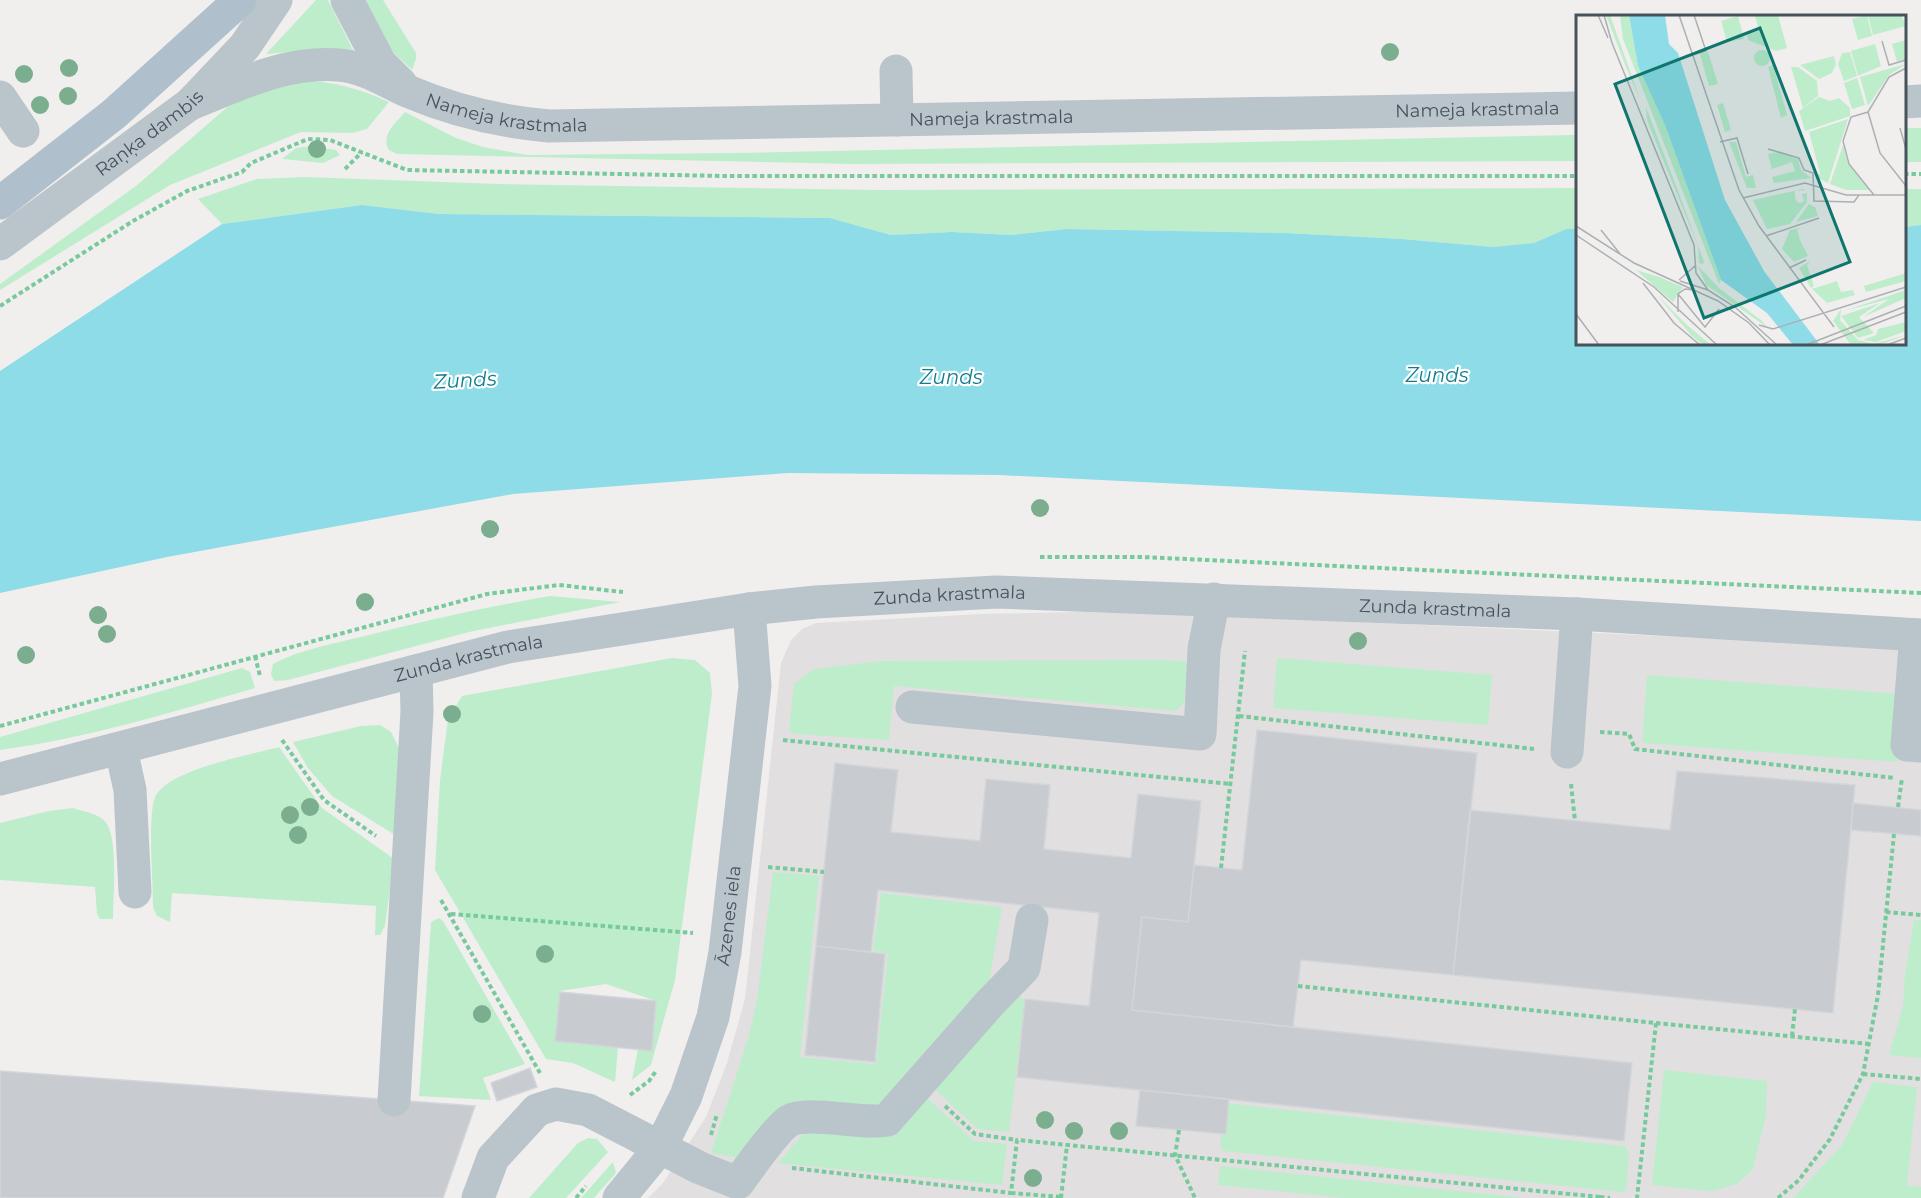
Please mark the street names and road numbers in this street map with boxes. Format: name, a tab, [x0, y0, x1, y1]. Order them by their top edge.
street label: Raņķa dambis	[91, 86, 208, 181]
street label: Nameja krastmala	[423, 88, 588, 137]
street label: Nameja krastmala	[1395, 97, 1560, 122]
street label: Nameja krastmala	[909, 106, 1074, 131]
street label: Zunda krastmala	[873, 581, 1026, 610]
street label: Zunda krastmala	[1359, 595, 1512, 623]
street label: Zunda krastmala	[392, 631, 545, 687]
street label: Āzenes iela	[712, 864, 746, 967]

